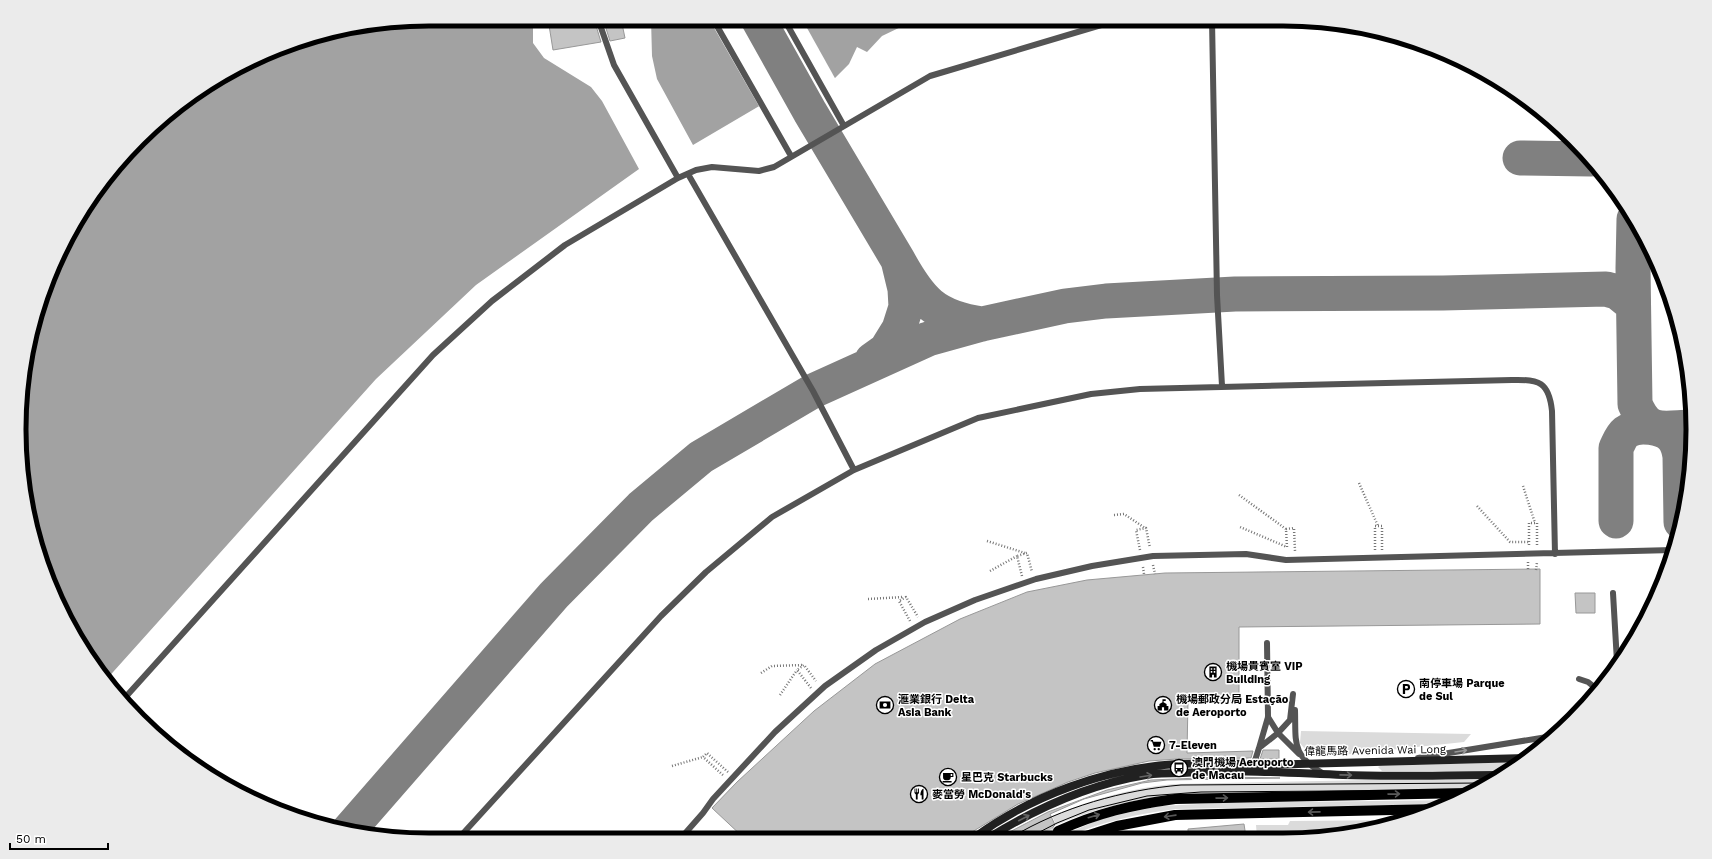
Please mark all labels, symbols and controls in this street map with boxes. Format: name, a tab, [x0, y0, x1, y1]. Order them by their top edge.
place label: 機場貴賓室 VIP Building	[1226, 660, 1303, 686]
building icon: 機場貴賓室 VIP Building	[1203, 662, 1223, 682]
place label: 南停車場 Parque de Sul	[1419, 677, 1505, 703]
parking icon: 南停車場 Parque de Sul	[1396, 679, 1416, 699]
place label: 滙業銀行 Delta Asia Bank	[898, 693, 975, 719]
place label: 機場郵政分局 Estação de Aeroporto	[1176, 693, 1289, 719]
bank icon: 滙業銀行 Delta Asia Bank	[875, 695, 895, 715]
public building icon: 機場郵政分局 Estação de Aeroporto	[1153, 695, 1173, 715]
supermarket icon: 7-Eleven	[1146, 735, 1166, 755]
place label: 7-Eleven	[1169, 739, 1217, 752]
street label: 偉龍馬路 Avenida Wai Long	[1304, 743, 1446, 758]
one-way arrow	[1454, 747, 1467, 755]
place label: 澳門機場 Aeroporto de Macau	[1192, 756, 1294, 782]
bus stop icon: 澳門機場 Aeroporto de Macau	[1169, 758, 1189, 778]
cafe icon: 星巴克 Starbucks	[938, 767, 958, 787]
place label: 星巴克 Starbucks	[961, 771, 1053, 784]
one-way arrow	[1339, 771, 1352, 779]
one-way arrow	[1139, 772, 1152, 780]
restaurant icon: 麥當勞 McDonald's	[909, 784, 929, 804]
place label: 麥當勞 McDonald's	[932, 788, 1031, 801]
one-way arrow	[1387, 791, 1400, 798]
one-way arrow	[1215, 794, 1228, 802]
one-way arrow	[1308, 808, 1321, 816]
one-way arrow	[1087, 812, 1100, 819]
one-way arrow	[1164, 812, 1177, 820]
one-way arrow	[1017, 814, 1029, 821]
scale bar	[10, 825, 108, 851]
text: 50 m	[16, 832, 46, 846]

